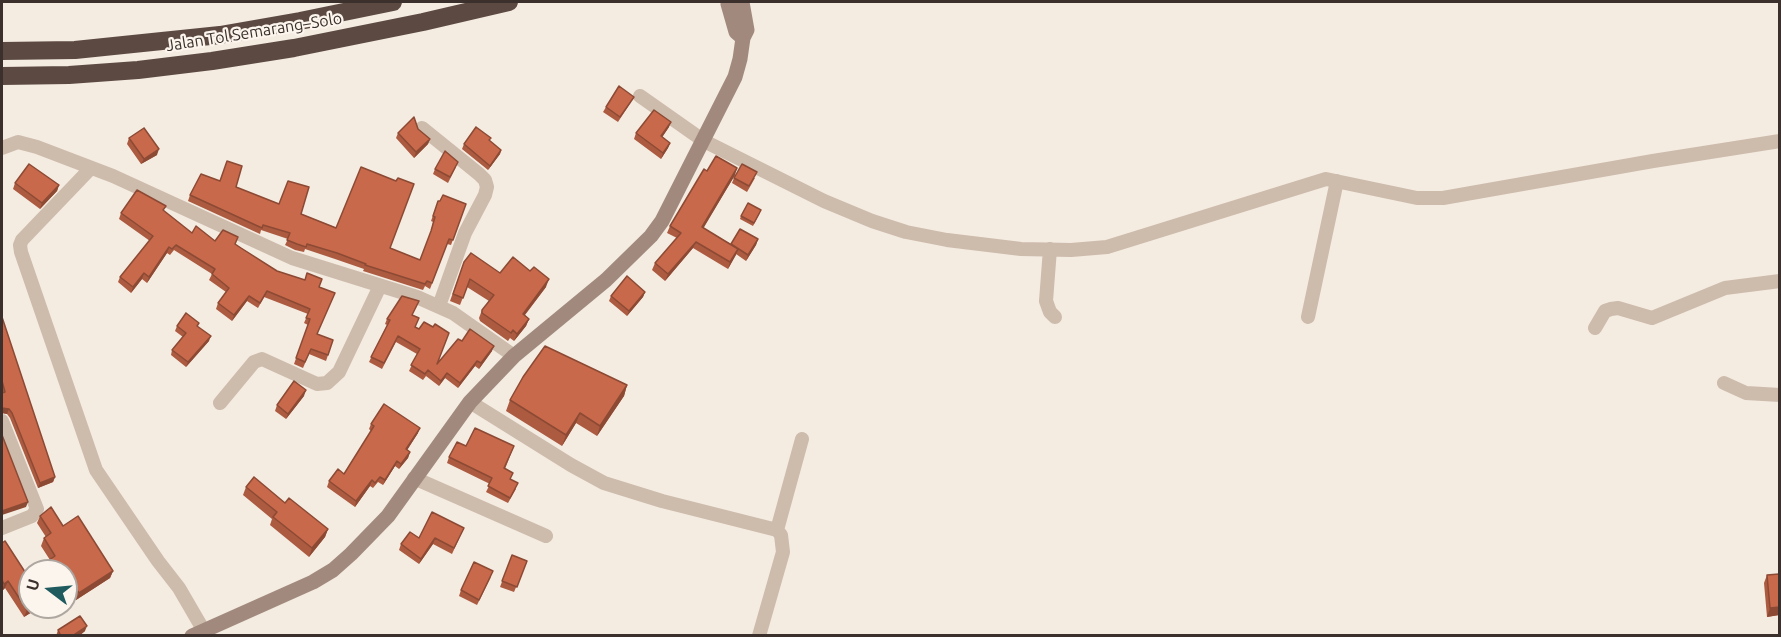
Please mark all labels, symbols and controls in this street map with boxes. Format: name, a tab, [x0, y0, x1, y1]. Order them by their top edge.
street label: Jalan Tol Semarang–Solo	[165, 9, 343, 55]
north arrow	[18, 559, 78, 619]
text: U	[22, 577, 43, 592]

